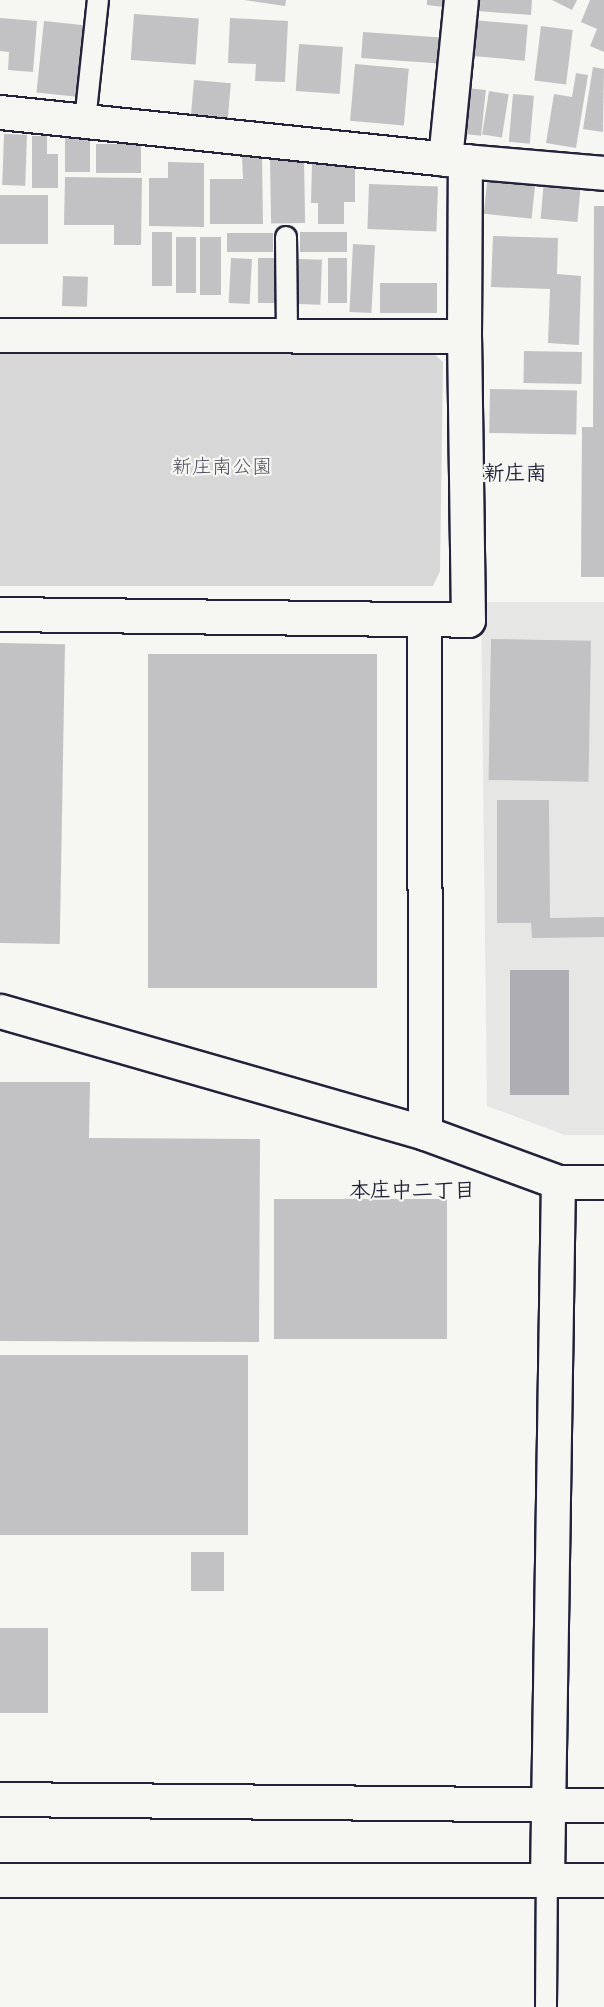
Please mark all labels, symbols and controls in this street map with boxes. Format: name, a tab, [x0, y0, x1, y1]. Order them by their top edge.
park label: 新庄南公園	[172, 453, 272, 477]
district label: 新庄南	[484, 460, 546, 486]
district label: 本庄中二丁目	[349, 1177, 475, 1203]

